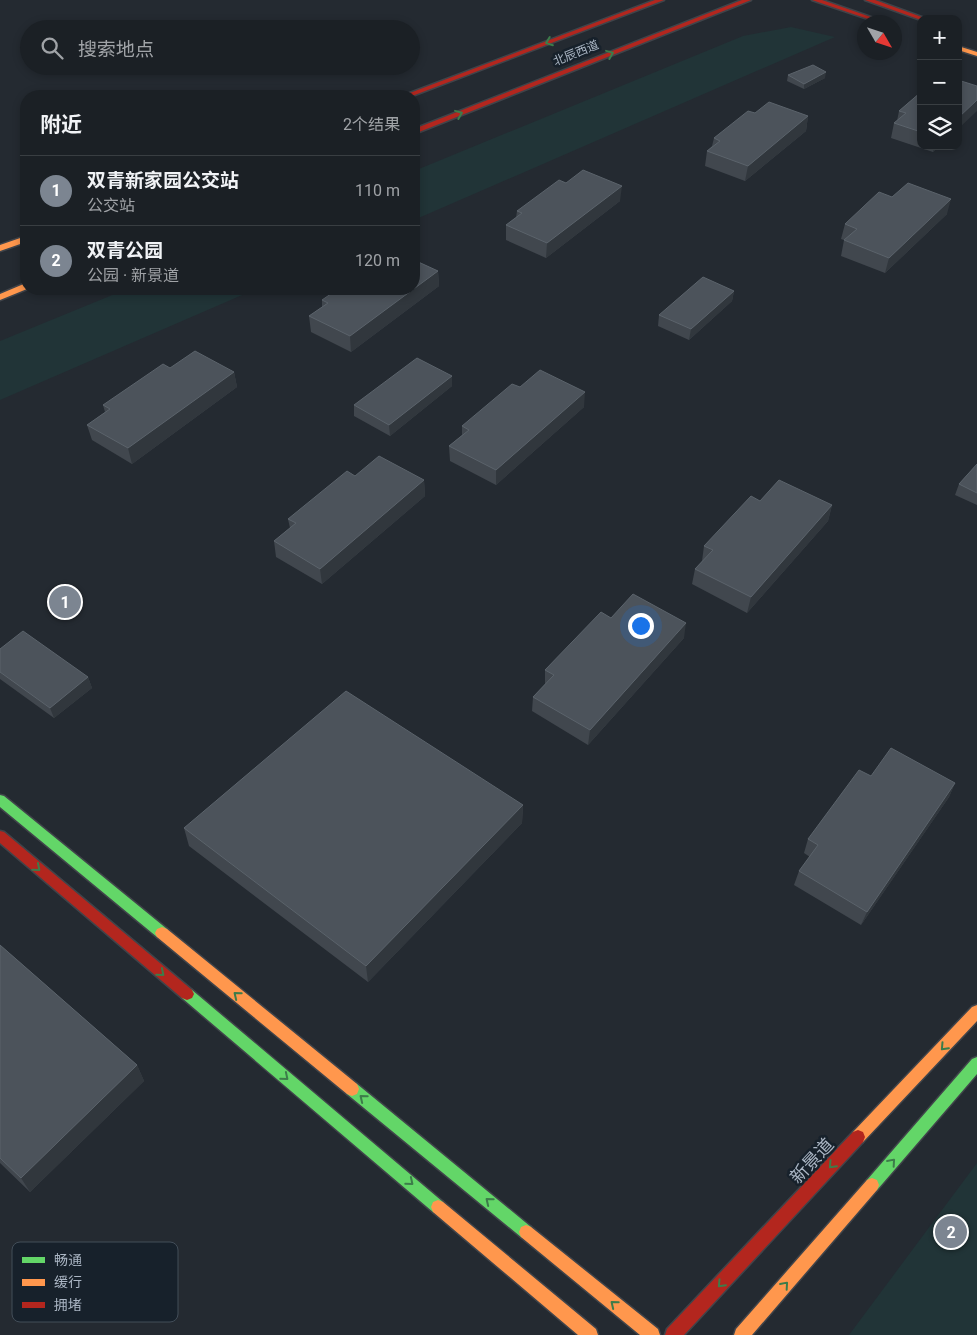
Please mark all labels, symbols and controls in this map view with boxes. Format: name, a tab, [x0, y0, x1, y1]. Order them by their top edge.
north arrow	[857, 15, 902, 60]
map controls	[917, 15, 962, 150]
button: +	[917, 15, 962, 60]
search box	[20, 20, 420, 75]
icon: search	[38, 34, 66, 62]
one-way arrow	[546, 36, 554, 46]
text: 搜索地点	[78, 38, 154, 61]
street label: 北辰西道	[551, 38, 601, 68]
one-way arrow	[605, 50, 614, 61]
button: −	[917, 60, 962, 105]
button: layers	[917, 105, 962, 150]
one-way arrow	[454, 110, 463, 121]
text: 附近	[40, 113, 82, 137]
text: 2个结果	[343, 115, 400, 134]
text: 双青新家园公交站	[87, 169, 239, 192]
text: 1	[51, 181, 61, 200]
text: 110 m	[355, 181, 400, 200]
text: 公交站	[87, 196, 135, 215]
text: 双青公园	[87, 239, 163, 262]
text: 2	[51, 251, 61, 270]
text: 120 m	[355, 251, 400, 270]
text: 公园 · 新景道	[87, 266, 179, 285]
pin: 1	[49, 583, 81, 621]
your location	[628, 613, 654, 639]
one-way arrow	[32, 862, 41, 871]
one-way arrow	[156, 967, 165, 976]
one-way arrow	[234, 992, 243, 1001]
one-way arrow	[941, 1041, 950, 1050]
one-way arrow	[280, 1072, 289, 1081]
one-way arrow	[360, 1095, 369, 1104]
street label: 新景道	[786, 1134, 838, 1188]
one-way arrow	[886, 1159, 895, 1168]
one-way arrow	[829, 1160, 838, 1169]
one-way arrow	[404, 1177, 413, 1186]
one-way arrow	[485, 1198, 494, 1207]
pin: 2	[935, 1213, 967, 1251]
legend	[12, 1242, 178, 1322]
text: 畅通	[54, 1252, 82, 1268]
text: 缓行	[54, 1274, 82, 1290]
one-way arrow	[718, 1278, 727, 1287]
one-way arrow	[779, 1281, 788, 1290]
text: 拥堵	[54, 1297, 82, 1313]
one-way arrow	[611, 1301, 620, 1310]

